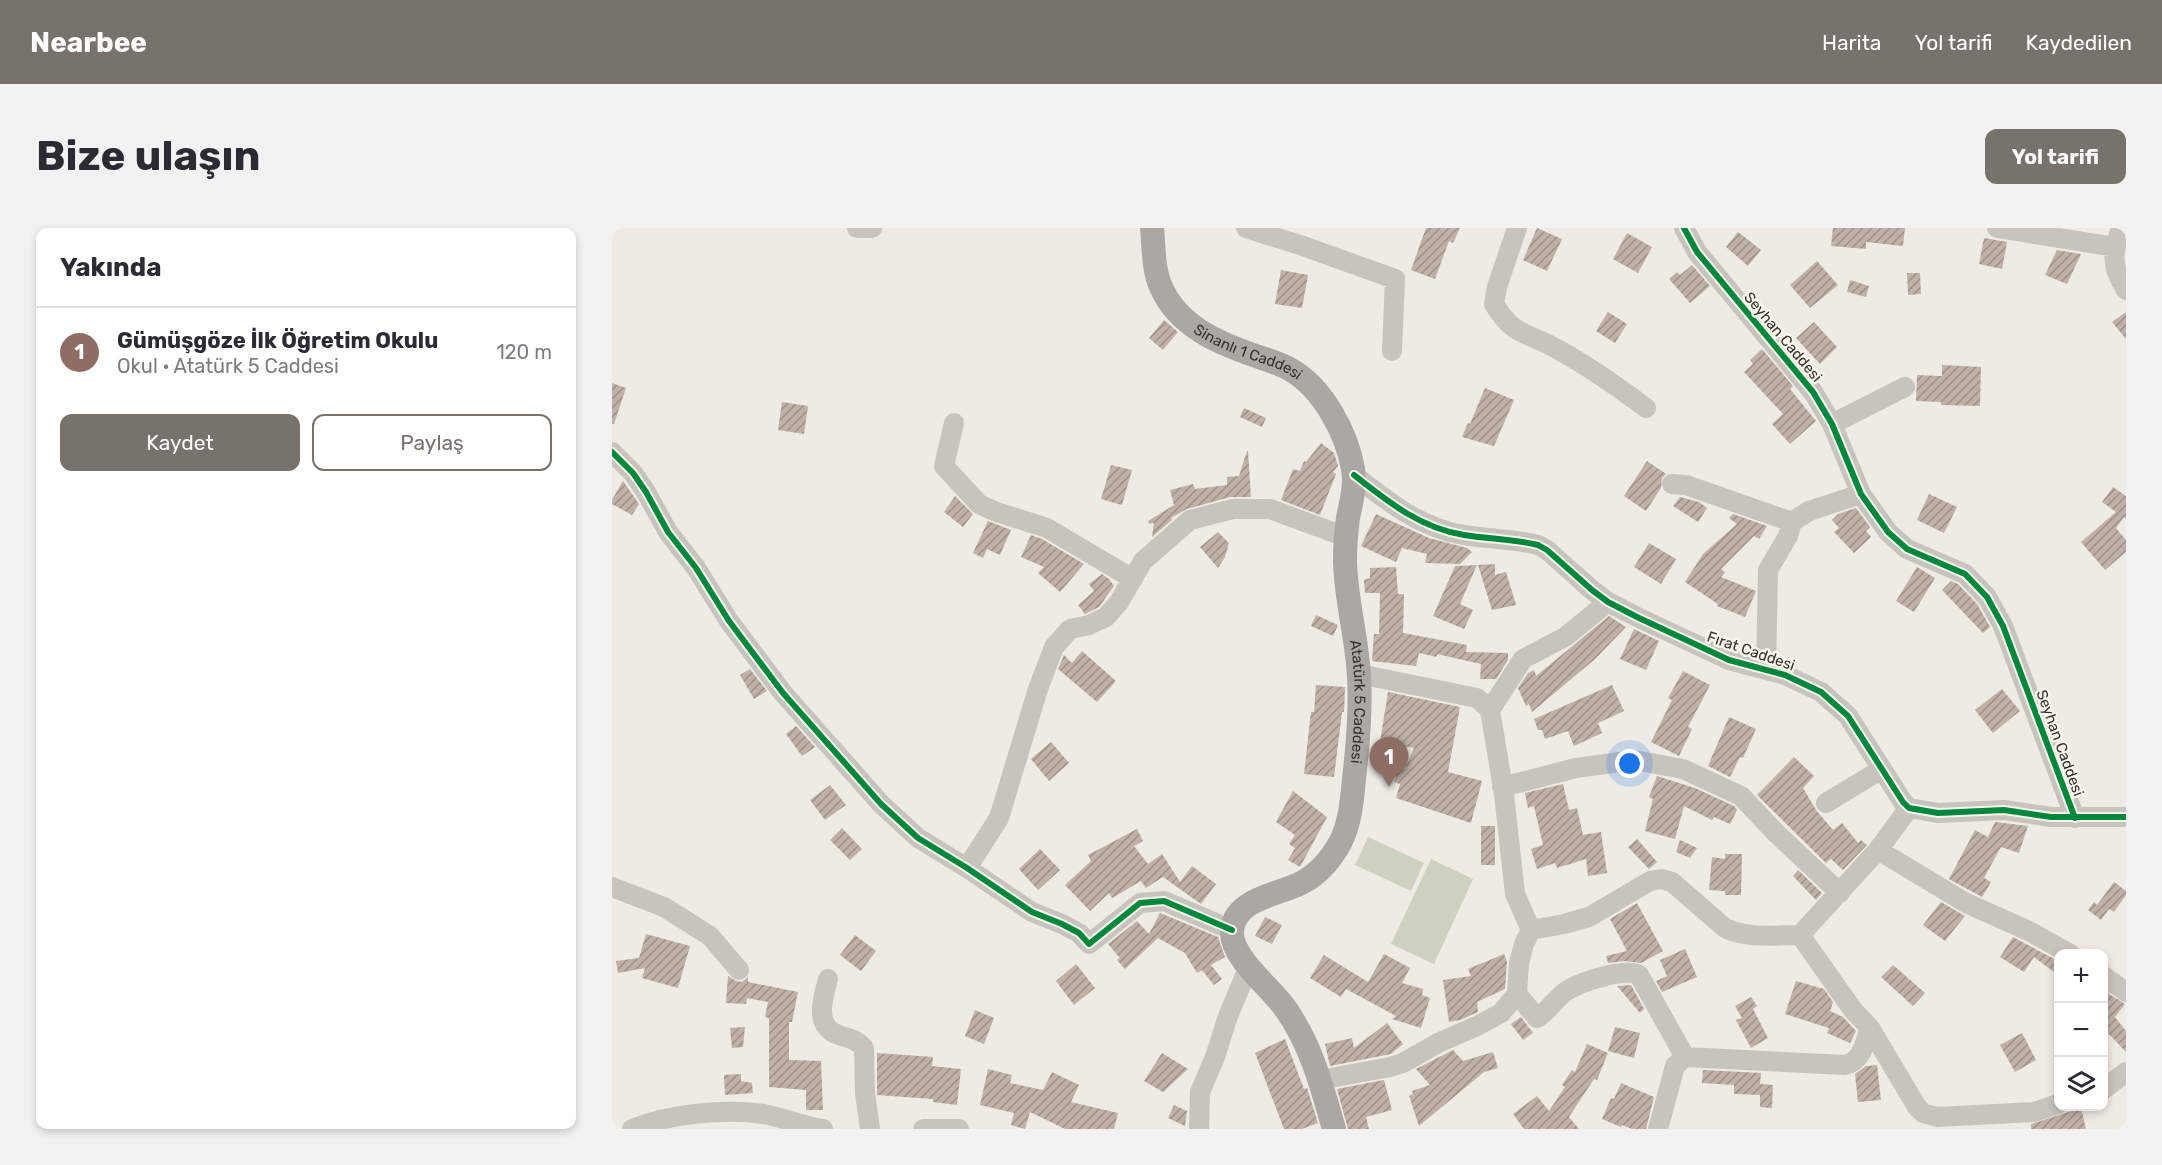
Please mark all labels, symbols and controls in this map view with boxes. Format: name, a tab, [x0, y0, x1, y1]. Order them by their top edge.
text: Nearbee	[30, 26, 147, 59]
text: Harita	[1822, 30, 1881, 55]
text: Yol tarifi	[1914, 30, 1993, 55]
text: Kaydedilen	[2026, 30, 2132, 55]
button: Yol tarifi	[1985, 129, 2126, 184]
text: Bize ulaşın	[36, 131, 260, 181]
text: Yakında	[60, 252, 162, 283]
street label: Seyhan Caddesi	[1740, 288, 1826, 386]
street label: Sinanlı 1 Caddesi	[1190, 320, 1306, 384]
text: Gümüşgöze İlk Öğretim Okulu	[117, 327, 438, 354]
text: 1	[75, 340, 84, 364]
text: 120 m	[496, 340, 552, 364]
text: Okul · Atatürk 5 Caddesi	[117, 354, 339, 378]
button: Kaydet	[60, 414, 300, 471]
button: Paylaş	[312, 414, 552, 471]
street label: Fırat Caddesi	[1705, 628, 1797, 674]
street label: Atatürk 5 Caddesi	[1346, 638, 1369, 764]
street label: Seyhan Caddesi	[2032, 687, 2088, 799]
pin: 1	[1370, 738, 1408, 787]
your location	[1615, 749, 1644, 778]
map controls	[2054, 949, 2108, 1111]
button: +	[2054, 949, 2108, 1003]
button: −	[2054, 1003, 2108, 1057]
button: layers	[2054, 1057, 2108, 1111]

